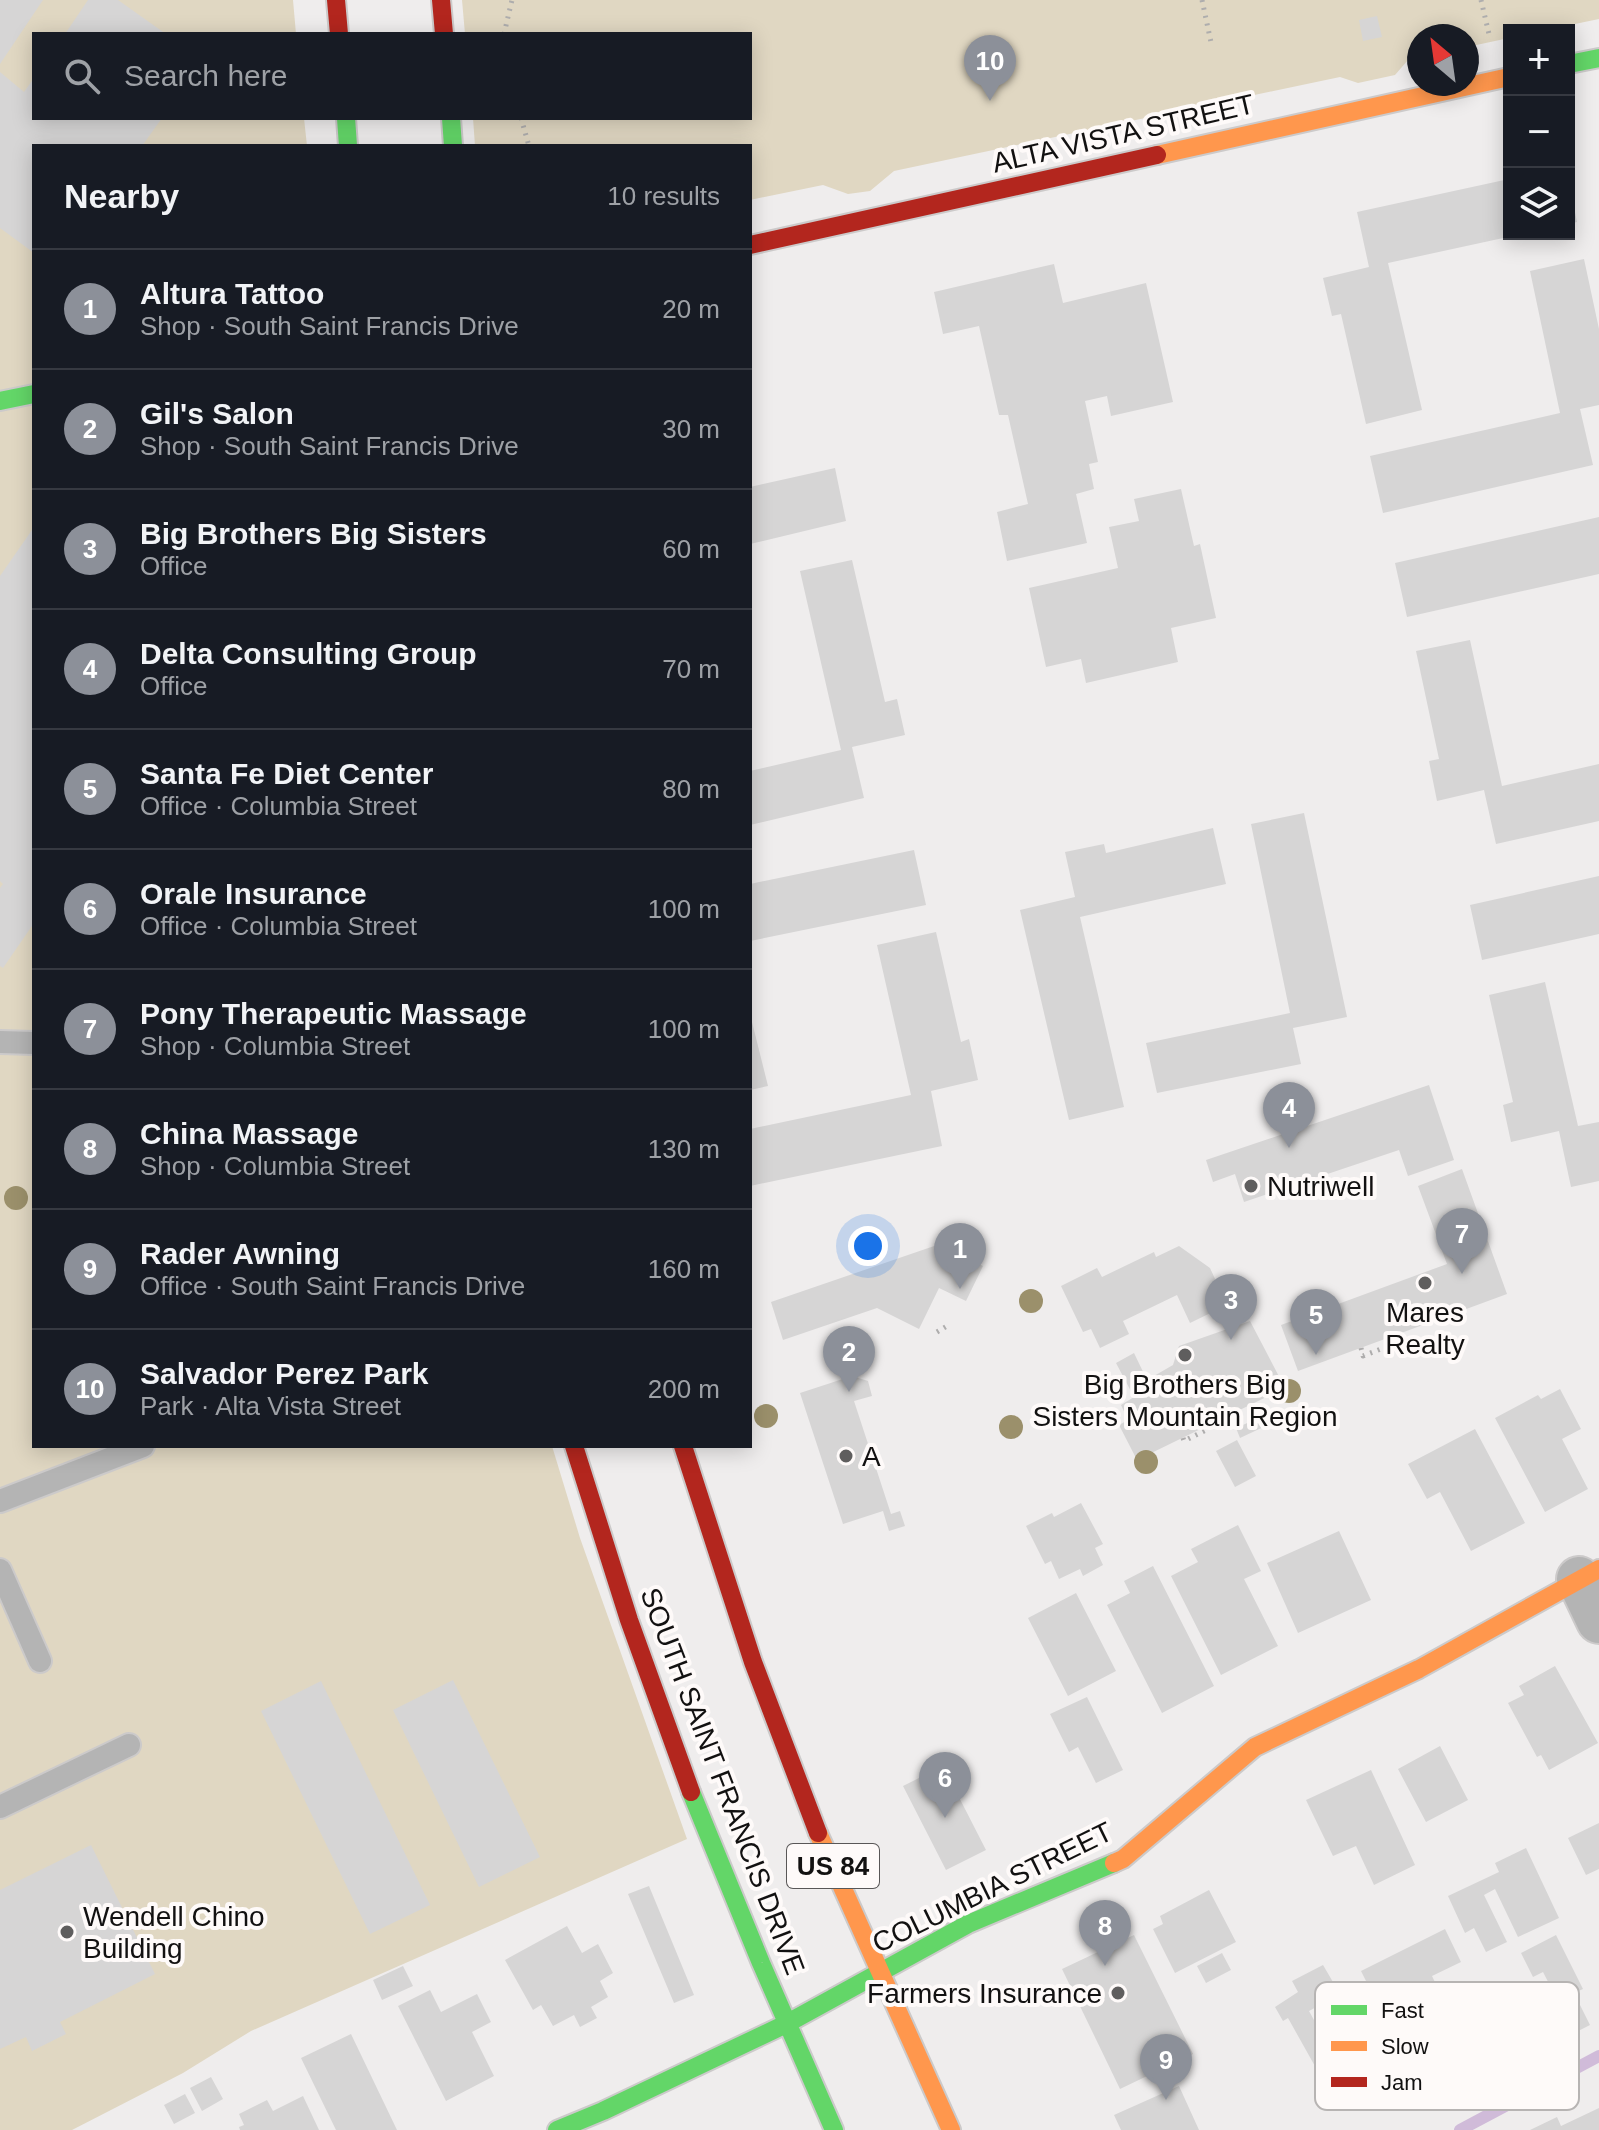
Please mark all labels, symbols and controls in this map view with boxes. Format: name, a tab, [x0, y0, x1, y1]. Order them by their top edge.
north arrow	[1407, 24, 1479, 96]
map controls	[1503, 24, 1575, 240]
button: +	[1503, 24, 1575, 96]
search box	[32, 32, 752, 120]
pin: 10	[964, 35, 1016, 101]
icon: search	[60, 54, 104, 98]
text: Search here	[124, 59, 287, 92]
street label: ALTA VISTA STREET	[989, 88, 1257, 179]
button: −	[1503, 96, 1575, 168]
button: layers	[1503, 168, 1575, 240]
text: Nearby	[64, 177, 179, 215]
text: 10 results	[607, 181, 720, 211]
text: Altura Tattoo	[140, 277, 324, 310]
text: 1	[83, 294, 97, 324]
text: 20 m	[662, 294, 720, 324]
text: Shop · South Saint Francis Drive	[140, 311, 519, 341]
text: Gil's Salon	[140, 397, 294, 430]
text: 2	[83, 414, 97, 444]
text: 30 m	[662, 414, 720, 444]
text: Shop · South Saint Francis Drive	[140, 431, 519, 461]
text: Big Brothers Big Sisters	[140, 517, 487, 550]
text: 3	[83, 534, 97, 564]
text: 60 m	[662, 534, 720, 564]
text: Office	[140, 551, 207, 581]
text: Delta Consulting Group	[140, 637, 477, 670]
text: 4	[83, 654, 97, 684]
text: 70 m	[662, 654, 720, 684]
text: Office	[140, 671, 207, 701]
text: Santa Fe Diet Center	[140, 757, 433, 790]
text: 5	[83, 774, 97, 804]
text: 80 m	[662, 774, 720, 804]
text: Office · Columbia Street	[140, 791, 417, 821]
text: Orale Insurance	[140, 877, 367, 910]
text: 6	[83, 894, 97, 924]
text: 100 m	[648, 894, 720, 924]
text: Office · Columbia Street	[140, 911, 417, 941]
text: Pony Therapeutic Massage	[140, 997, 527, 1030]
text: 7	[83, 1014, 97, 1044]
text: 100 m	[648, 1014, 720, 1044]
text: Shop · Columbia Street	[140, 1031, 410, 1061]
pin: 4	[1263, 1082, 1315, 1148]
text: China Massage	[140, 1117, 358, 1150]
text: 8	[83, 1134, 97, 1164]
text: 130 m	[648, 1134, 720, 1164]
text: Shop · Columbia Street	[140, 1151, 410, 1181]
place label: Nutriwell	[1267, 1171, 1374, 1202]
marker: Nutriwell	[1242, 1177, 1260, 1195]
pin: 7	[1436, 1208, 1488, 1274]
pin: 1	[934, 1223, 986, 1289]
your location	[848, 1226, 888, 1266]
text: Rader Awning	[140, 1237, 340, 1270]
text: 9	[83, 1254, 97, 1284]
text: 160 m	[648, 1254, 720, 1284]
text: Office · South Saint Francis Drive	[140, 1271, 525, 1301]
pin: 3	[1205, 1274, 1257, 1340]
marker: Mares Realty	[1416, 1274, 1434, 1292]
pin: 5	[1290, 1289, 1342, 1355]
place label: Mares Realty	[1385, 1297, 1465, 1360]
pin: 2	[823, 1326, 875, 1392]
marker: Big Brothers Big Sisters Mountain Region	[1176, 1346, 1194, 1364]
text: Salvador Perez Park	[140, 1357, 429, 1390]
place label: Big Brothers Big Sisters Mountain Region	[1032, 1369, 1338, 1432]
text: 10	[76, 1374, 104, 1404]
text: 200 m	[648, 1374, 720, 1404]
text: Park · Alta Vista Street	[140, 1391, 401, 1421]
place label: A	[862, 1441, 881, 1472]
marker: A	[837, 1447, 855, 1465]
street label: SOUTH SAINT FRANCIS DRIVE	[634, 1583, 811, 1979]
pin: 6	[919, 1752, 971, 1818]
street label: COLUMBIA STREET	[867, 1816, 1117, 1959]
road number: US 84	[787, 1844, 879, 1888]
pin: 8	[1079, 1900, 1131, 1966]
place label: Wendell Chino Building	[83, 1901, 265, 1964]
marker: Wendell Chino Building	[58, 1923, 76, 1941]
place label: Farmers Insurance	[867, 1978, 1102, 2009]
legend	[1315, 1982, 1579, 2110]
marker: Farmers Insurance	[1109, 1984, 1127, 2002]
text: Fast	[1381, 1998, 1424, 2023]
pin: 9	[1140, 2034, 1192, 2100]
text: Slow	[1381, 2034, 1429, 2059]
text: Jam	[1381, 2070, 1423, 2095]

